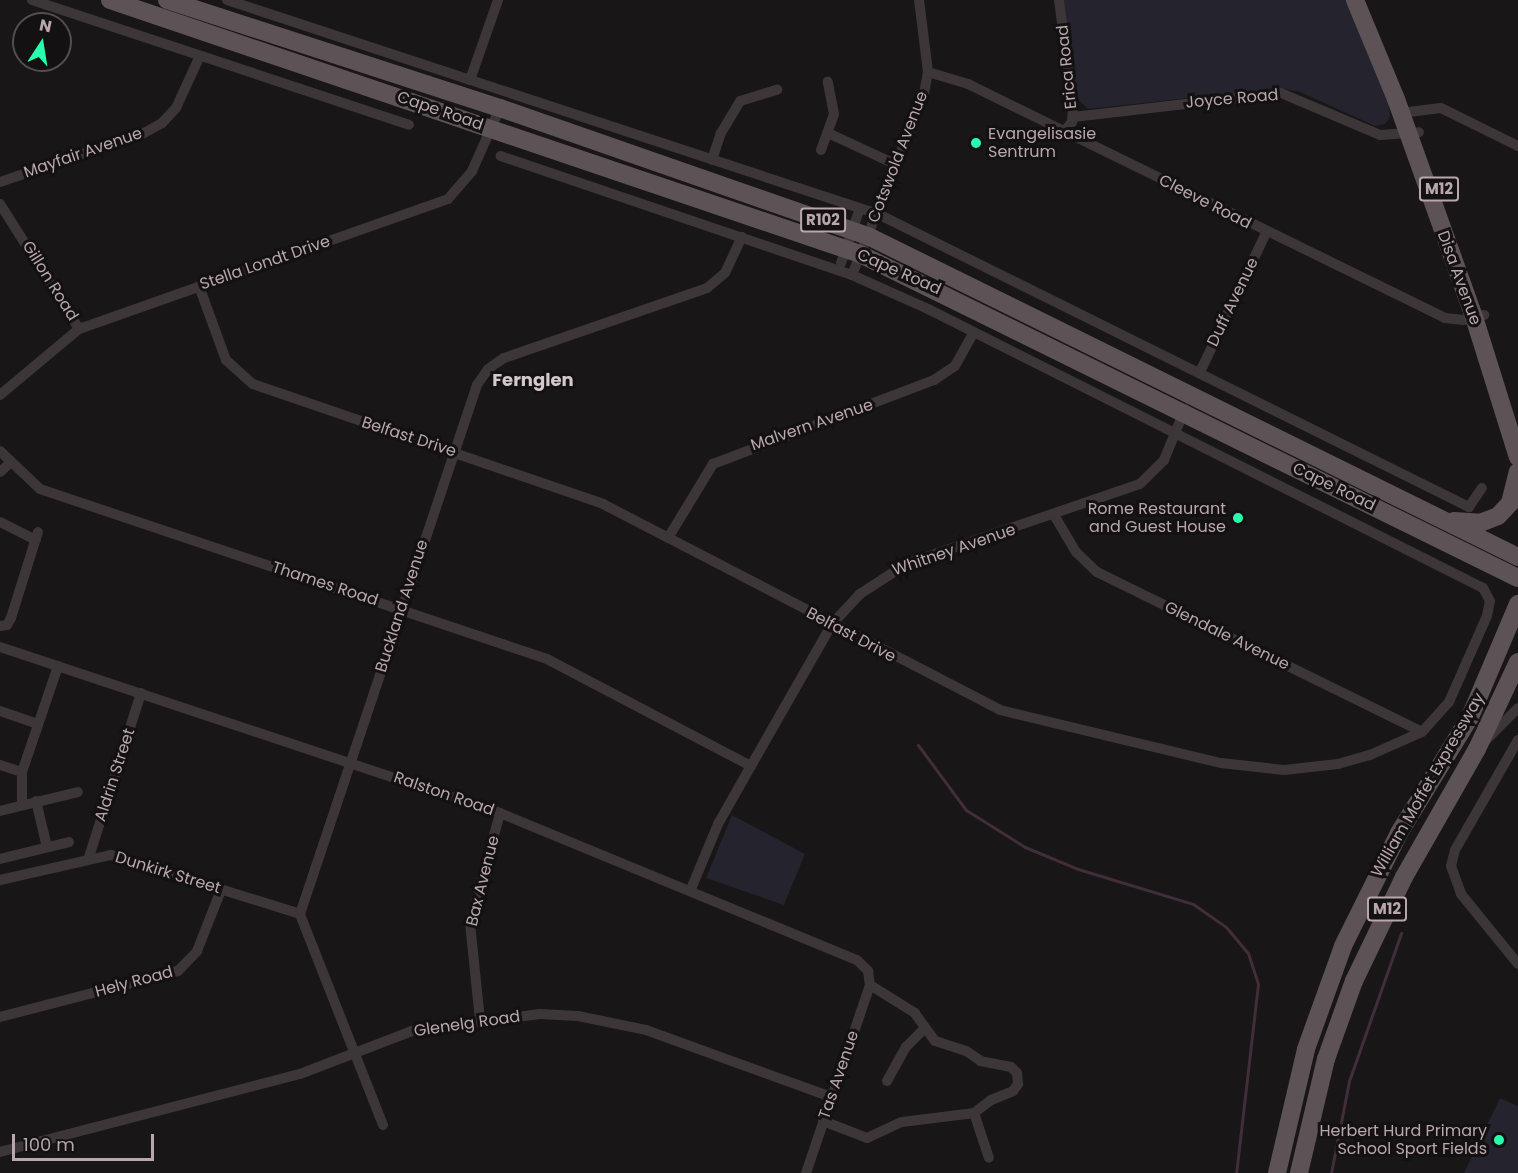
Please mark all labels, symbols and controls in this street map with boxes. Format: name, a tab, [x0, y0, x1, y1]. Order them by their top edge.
north arrow	[12, 12, 72, 72]
text: N	[37, 13, 54, 38]
street label: Erica Road	[1053, 24, 1081, 110]
street label: Joyce Road	[1185, 85, 1279, 113]
street label: Cape Road	[394, 87, 486, 135]
street label: Cotswold Avenue	[864, 89, 932, 225]
street label: Mayfair Avenue	[21, 124, 145, 182]
place label: Evangelisasie Sentrum	[988, 124, 1096, 162]
marker: Evangelisasie Sentrum	[969, 136, 983, 150]
street label: Cleeve Road	[1156, 171, 1254, 233]
road number: M12	[1418, 177, 1460, 201]
road number: R102	[799, 208, 847, 232]
street label: Disa Avenue	[1433, 228, 1485, 328]
street label: Stella Londt Drive	[197, 232, 333, 294]
street label: Gillon Road	[18, 237, 82, 325]
street label: Cape Road	[854, 245, 944, 299]
street label: Duff Avenue	[1203, 254, 1263, 350]
district label: Fernglen	[492, 369, 574, 391]
street label: Malvern Avenue	[748, 395, 876, 455]
street label: Belfast Drive	[359, 413, 459, 461]
street label: Cape Road	[1289, 459, 1379, 515]
place label: Rome Restaurant and Guest House	[1088, 499, 1226, 537]
marker: Rome Restaurant and Guest House	[1231, 511, 1245, 525]
street label: Whitney Avenue	[890, 520, 1018, 580]
street label: Buckland Avenue	[372, 537, 432, 675]
street label: Thames Road	[270, 558, 380, 610]
street label: Glendale Avenue	[1162, 597, 1292, 675]
street label: Belfast Drive	[803, 603, 899, 667]
street label: William Moffet Expressway	[1367, 689, 1489, 881]
street label: Aldrin Street	[91, 726, 139, 824]
street label: Ralston Road	[391, 768, 497, 820]
street label: Bax Avenue	[462, 834, 504, 928]
street label: Dunkirk Street	[113, 848, 223, 898]
road number: M12	[1366, 897, 1408, 921]
street label: Hely Road	[93, 962, 175, 1002]
street label: Glenelg Road	[413, 1007, 521, 1041]
street label: Tas Avenue	[815, 1028, 863, 1122]
place label: Herbert Hurd Primary School Sport Fields	[1319, 1121, 1487, 1159]
scale bar	[15, 1122, 158, 1160]
text: 100 m	[23, 1132, 75, 1157]
marker: Herbert Hurd Primary School Sport Fields	[1492, 1133, 1506, 1147]

